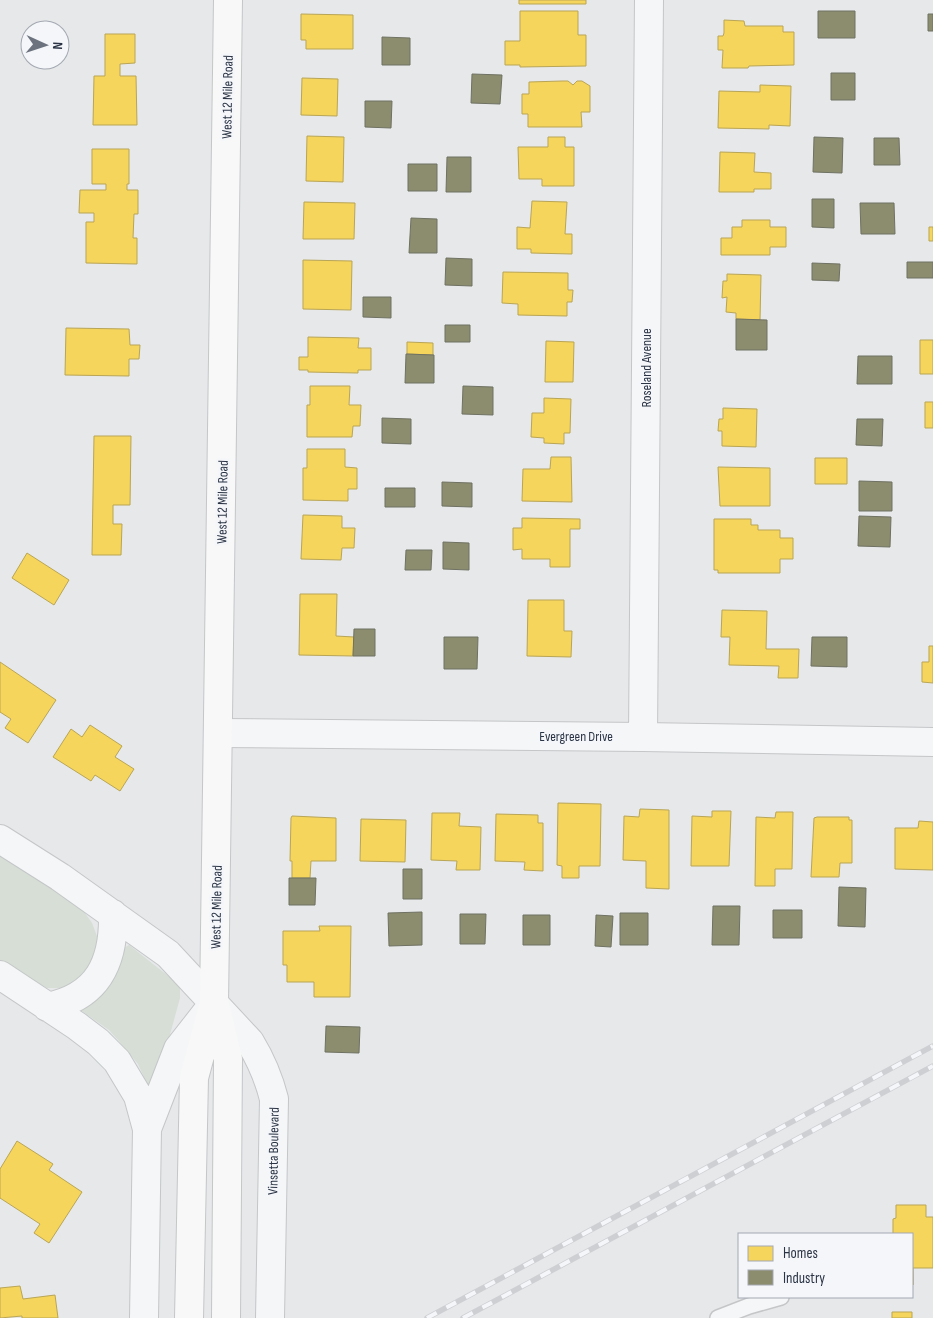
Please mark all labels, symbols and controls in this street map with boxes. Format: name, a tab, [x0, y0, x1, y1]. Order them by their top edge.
north arrow	[20, 20, 70, 70]
text: N	[49, 41, 66, 50]
street label: West 12 Mile Road	[218, 55, 237, 139]
street label: Roseland Avenue	[638, 328, 655, 408]
street label: West 12 Mile Road	[213, 460, 232, 544]
street label: Evergreen Drive	[539, 728, 613, 745]
street label: West 12 Mile Road	[207, 865, 226, 949]
street label: Vinsetta Boulevard	[264, 1107, 283, 1195]
legend	[738, 1233, 913, 1298]
text: Homes	[783, 1244, 818, 1263]
text: Industry	[783, 1269, 825, 1288]

